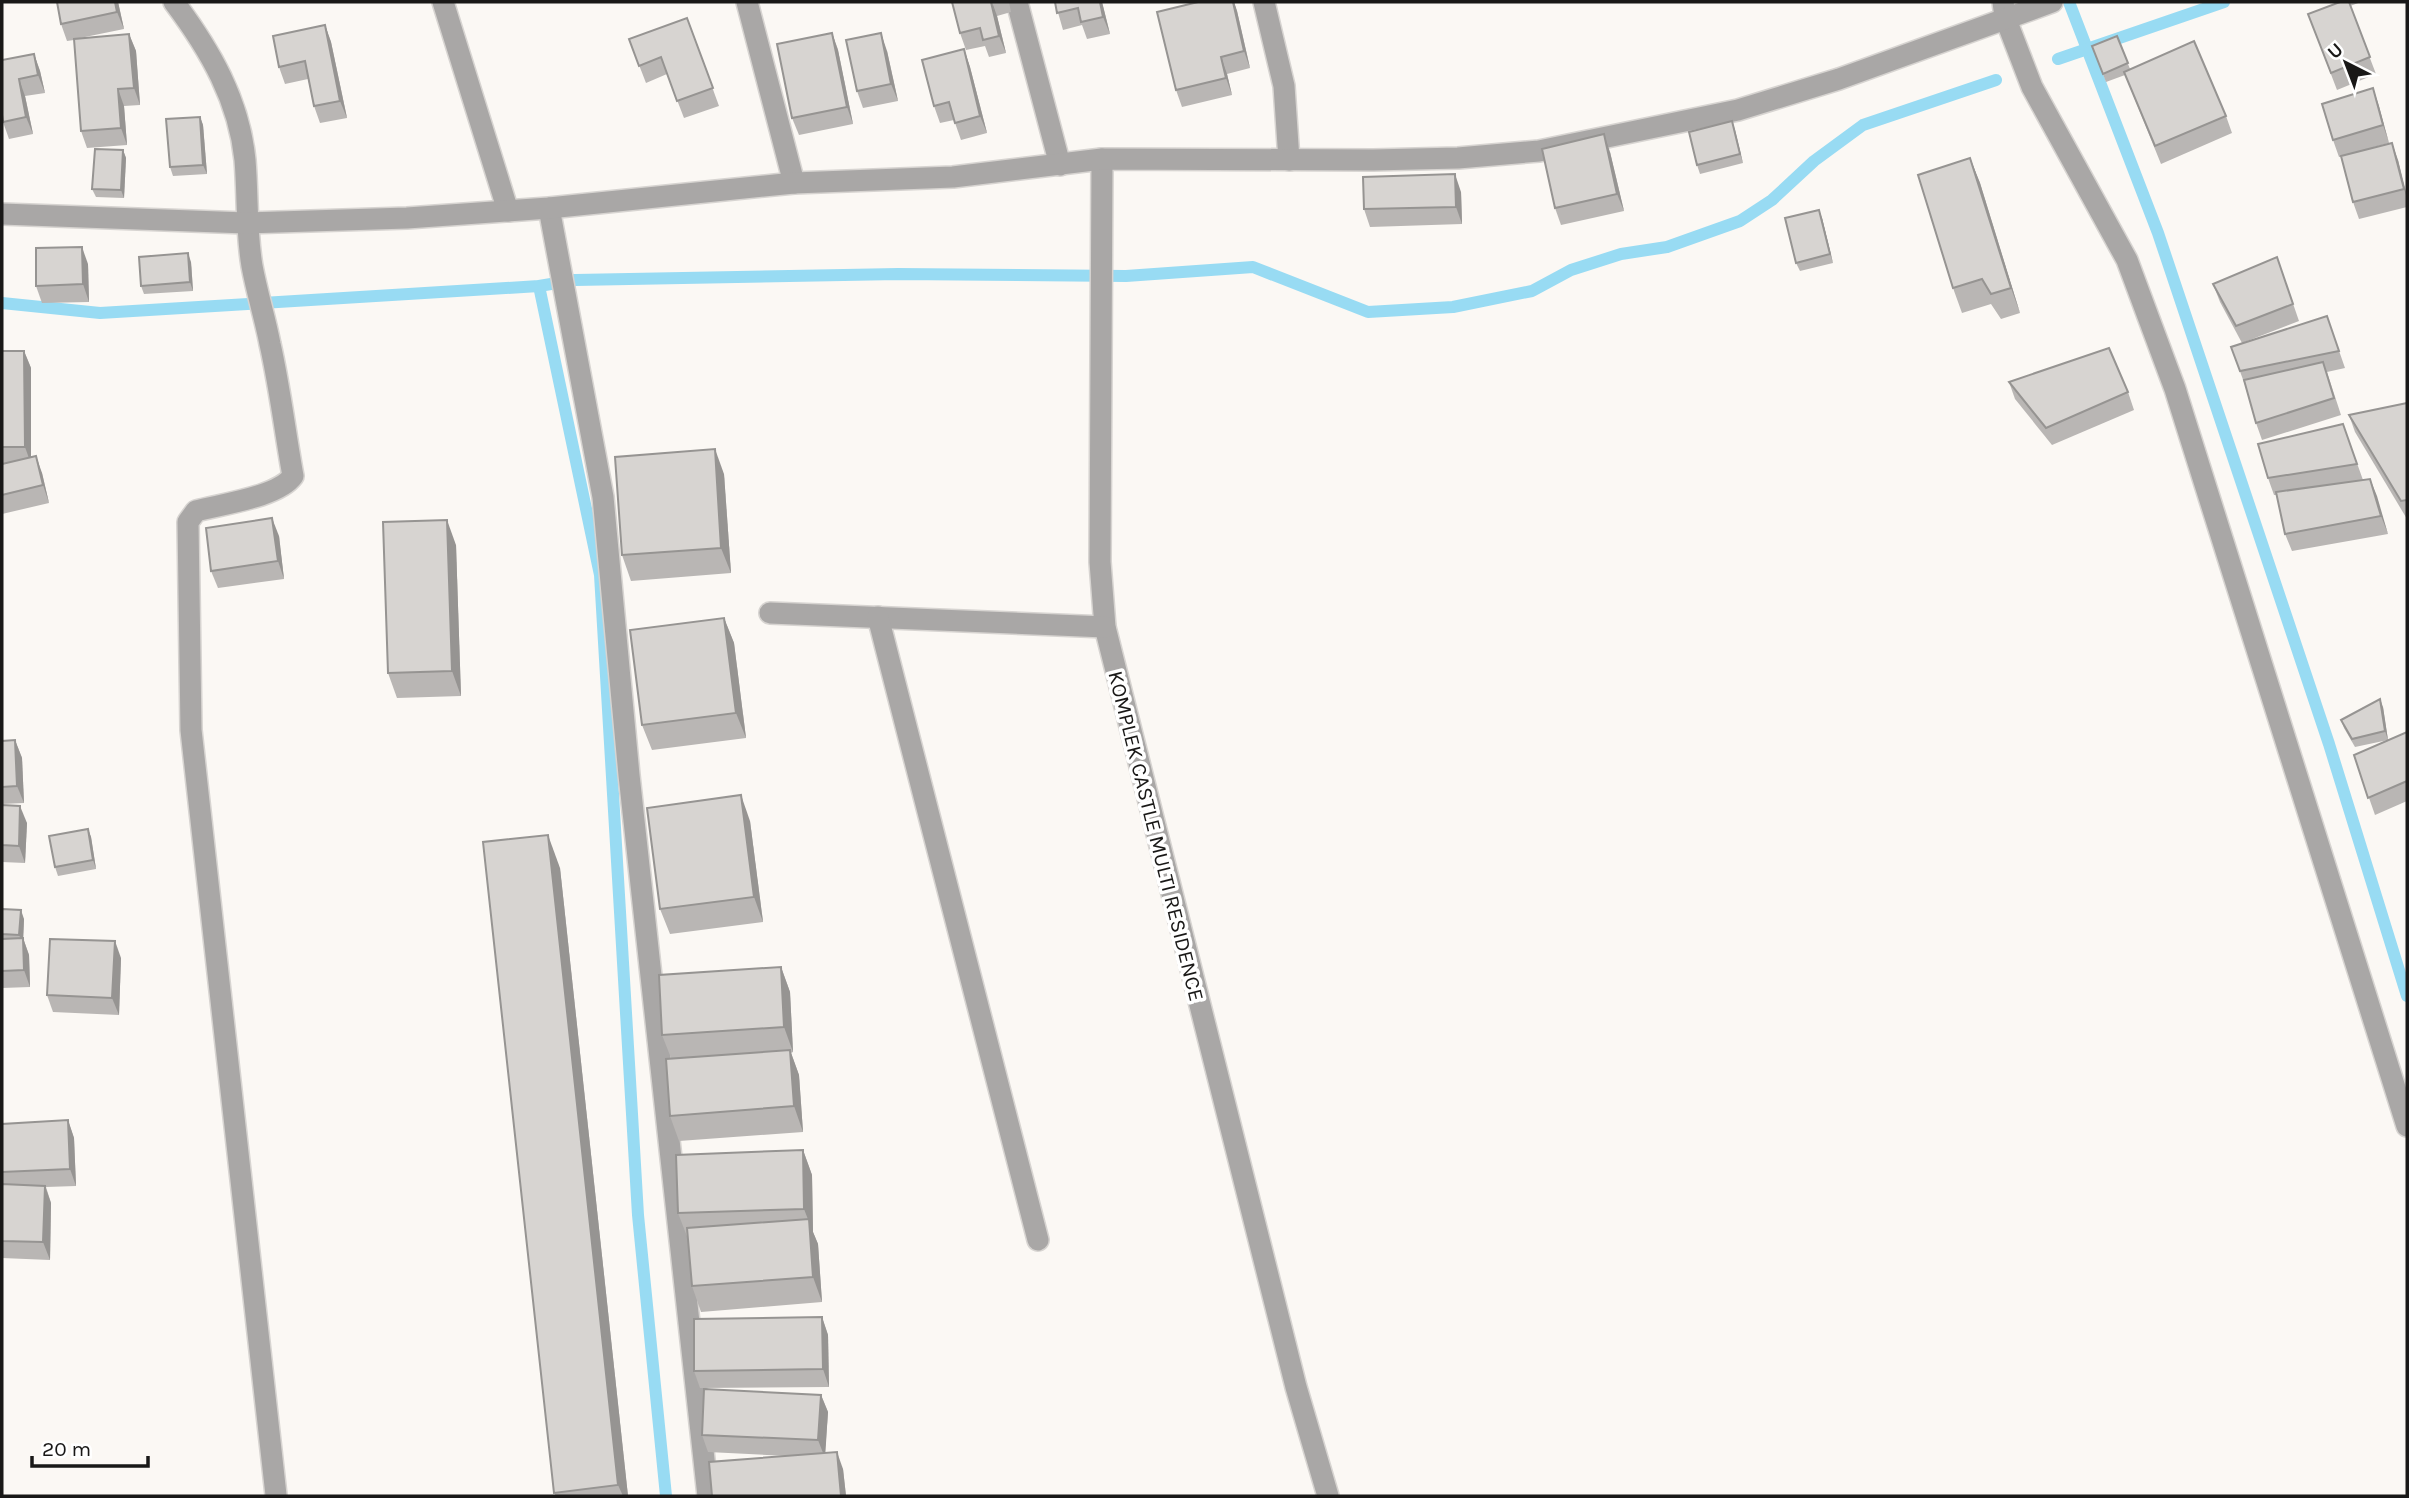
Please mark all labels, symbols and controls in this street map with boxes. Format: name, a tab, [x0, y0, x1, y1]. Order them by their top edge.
north arrow	[2311, 28, 2381, 98]
text: U	[2323, 39, 2348, 64]
street label: KOMPLEK CASTLE MULTI RESIDENCE	[1103, 668, 1209, 1004]
scale bar	[32, 1424, 147, 1468]
text: 20 m	[42, 1437, 91, 1461]

